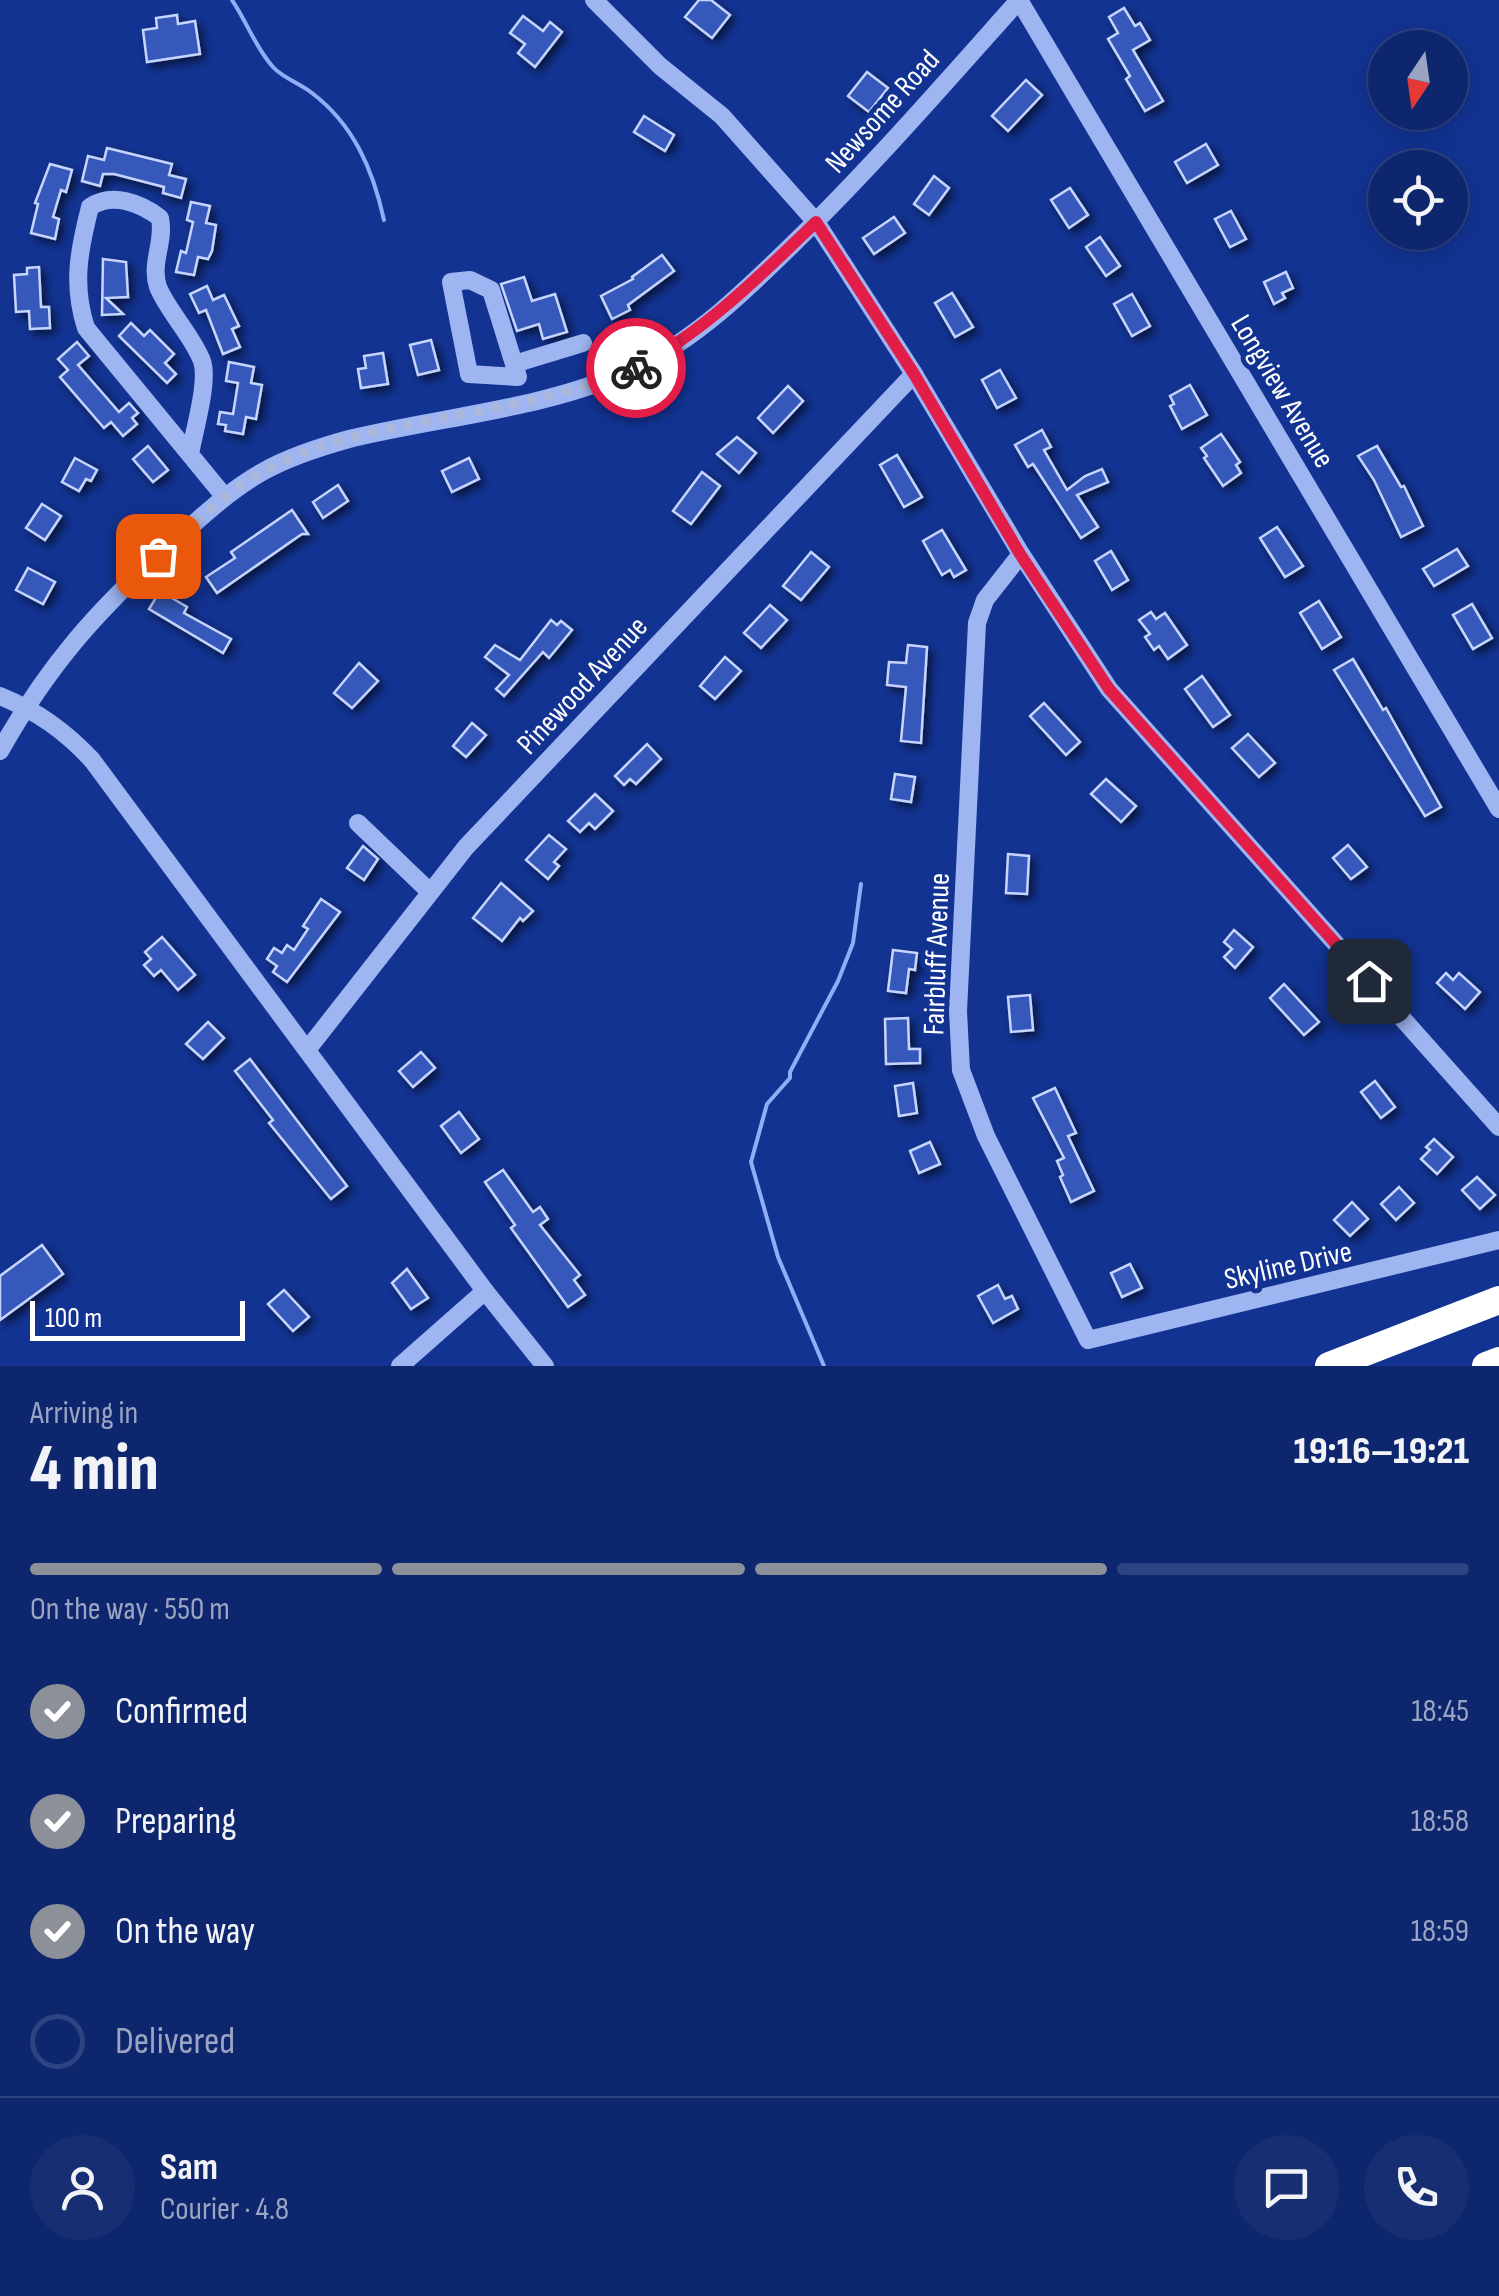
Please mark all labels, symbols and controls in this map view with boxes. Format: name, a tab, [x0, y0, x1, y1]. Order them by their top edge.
north arrow	[1368, 30, 1468, 130]
map controls	[1368, 30, 1468, 250]
street label: Newsome Road	[818, 43, 947, 181]
button: locate	[1368, 150, 1468, 250]
street label: Longview Avenue	[1223, 309, 1342, 474]
courier	[586, 318, 686, 418]
icon: bike	[609, 341, 664, 396]
pin	[116, 514, 201, 599]
icon: bag	[131, 529, 186, 584]
street label: Pinewood Avenue	[510, 609, 656, 762]
street label: Fairbluff Avenue	[916, 872, 958, 1036]
pin	[1327, 939, 1412, 1024]
icon: home	[1342, 954, 1397, 1009]
street label: Skyline Drive	[1221, 1234, 1355, 1298]
scale bar	[30, 1296, 245, 1340]
text: 100 m	[45, 1302, 102, 1335]
text: Arriving in	[30, 1394, 138, 1433]
text: 19:16–19:21	[1293, 1429, 1469, 1474]
text: 4 min	[30, 1431, 159, 1509]
text: On the way · 550 m	[30, 1590, 230, 1629]
icon: check	[30, 1684, 85, 1739]
text: Confirmed	[115, 1689, 248, 1734]
text: 18:45	[1411, 1692, 1469, 1731]
icon: check	[30, 1794, 85, 1849]
text: Preparing	[115, 1799, 236, 1844]
text: 18:58	[1411, 1802, 1469, 1841]
icon: check	[30, 1904, 85, 1959]
text: On the way	[115, 1909, 255, 1954]
text: 18:59	[1411, 1912, 1469, 1951]
text: Delivered	[115, 2019, 235, 2064]
button: person	[30, 2135, 135, 2240]
button: chat	[1234, 2135, 1339, 2240]
button: phone	[1364, 2135, 1469, 2240]
text: Sam	[160, 2145, 218, 2190]
text: Courier · 4.8	[160, 2190, 289, 2229]

